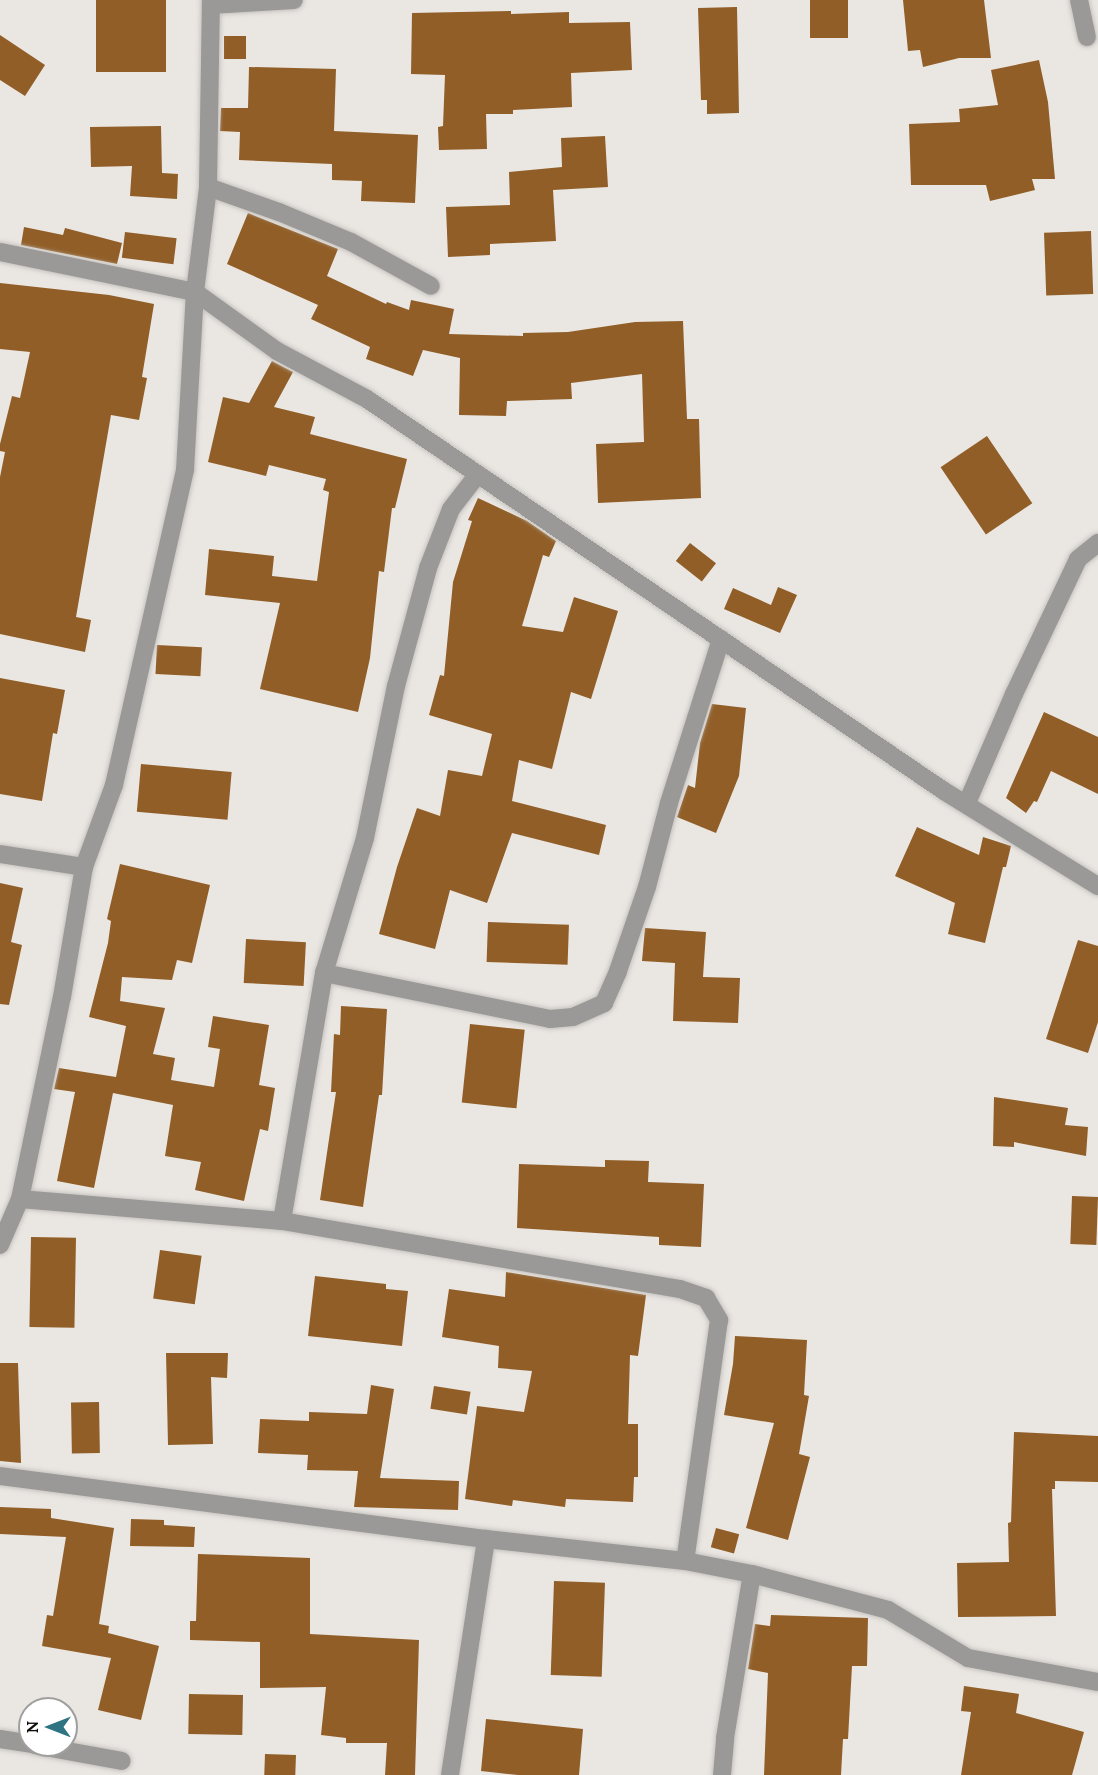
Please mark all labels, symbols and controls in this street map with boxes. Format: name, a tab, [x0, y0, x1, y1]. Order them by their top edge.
north arrow	[18, 1697, 78, 1757]
text: N	[22, 1721, 42, 1733]

